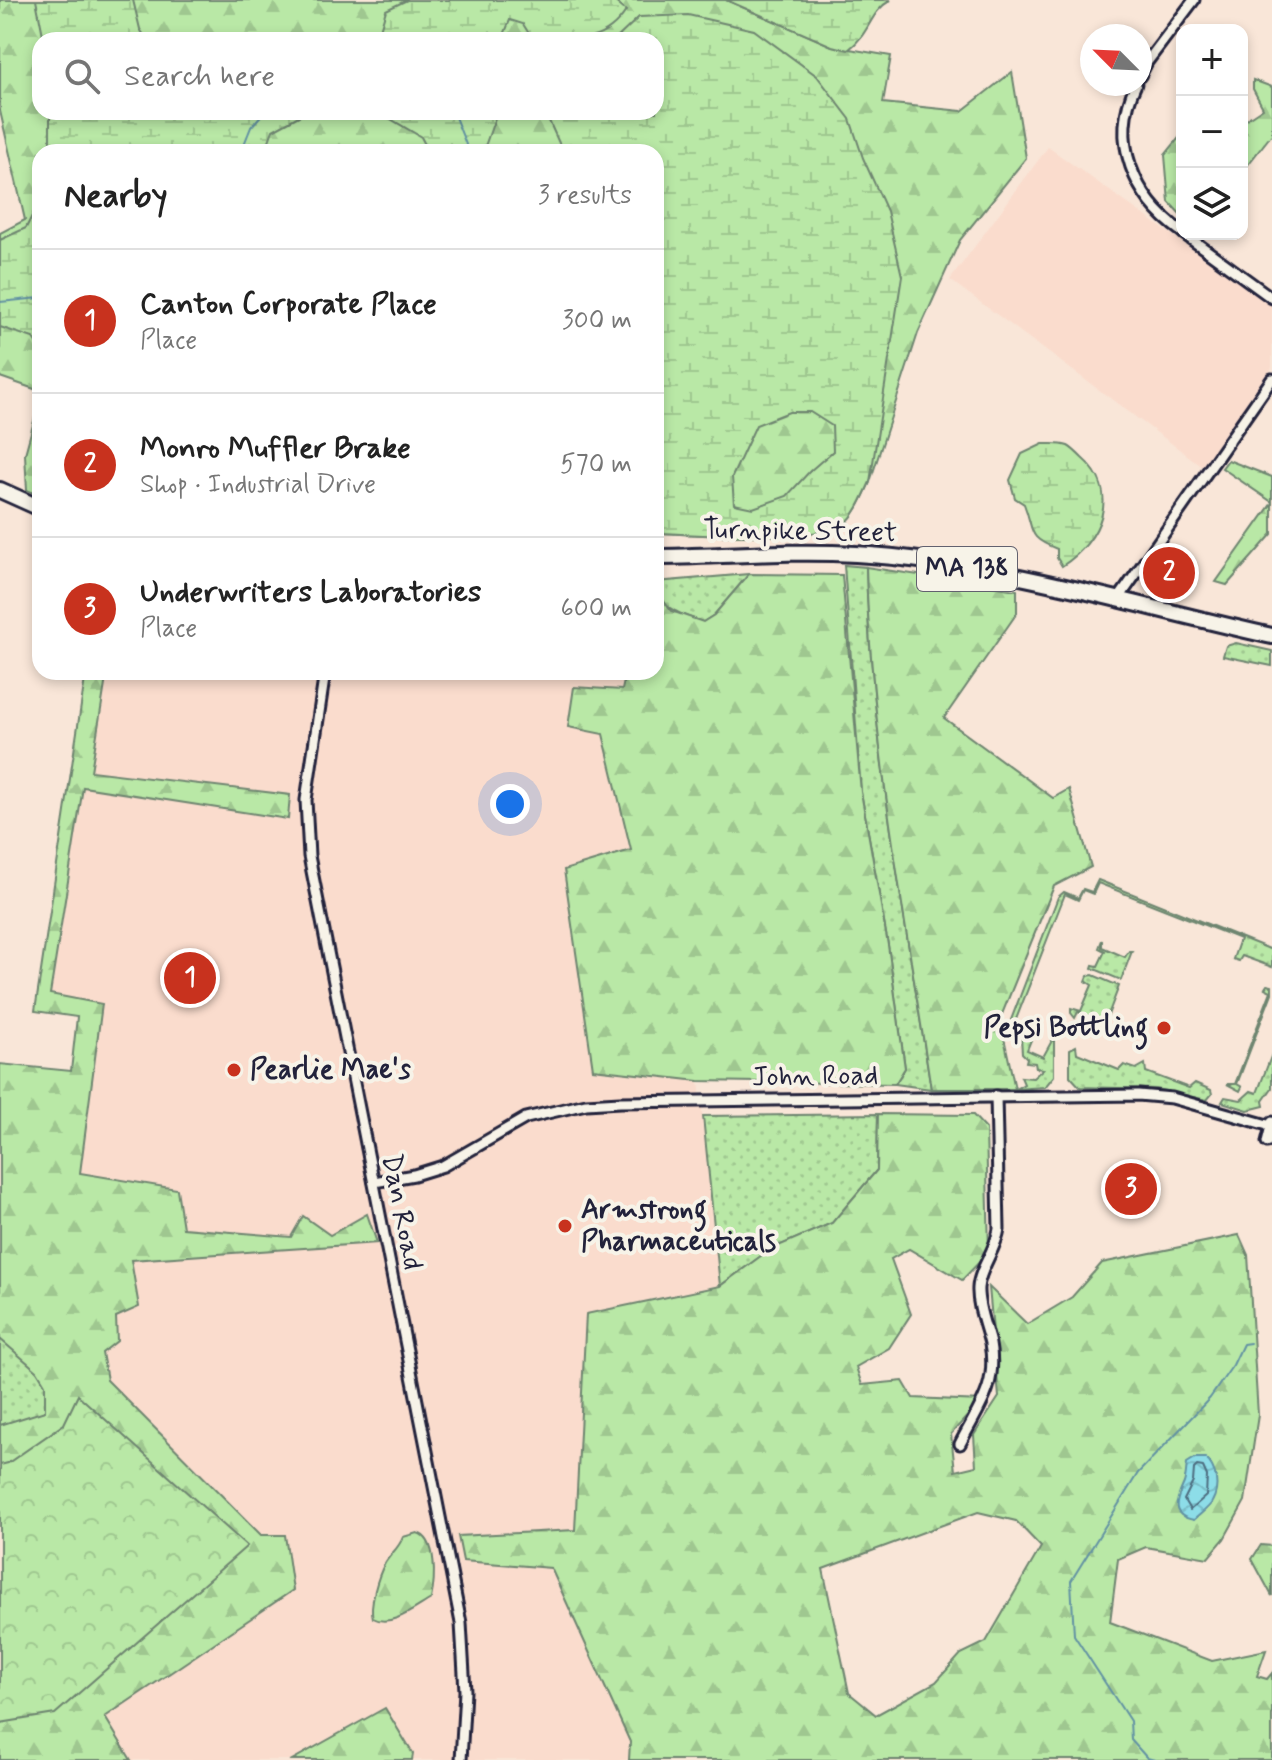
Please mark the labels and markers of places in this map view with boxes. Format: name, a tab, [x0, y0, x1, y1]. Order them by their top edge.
pin: 2	[1143, 543, 1195, 603]
pin: 1	[164, 948, 216, 1008]
place label: Pepsi Bottling	[984, 1010, 1148, 1050]
marker: Pepsi Bottling	[1155, 1019, 1173, 1037]
place label: Pearlie Mae's	[250, 1052, 412, 1089]
marker: Pearlie Mae's	[225, 1061, 243, 1079]
pin: 3	[1105, 1159, 1157, 1219]
place label: Armstrong Pharmaceuticals	[581, 1192, 776, 1261]
marker: Armstrong Pharmaceuticals	[556, 1217, 574, 1235]

